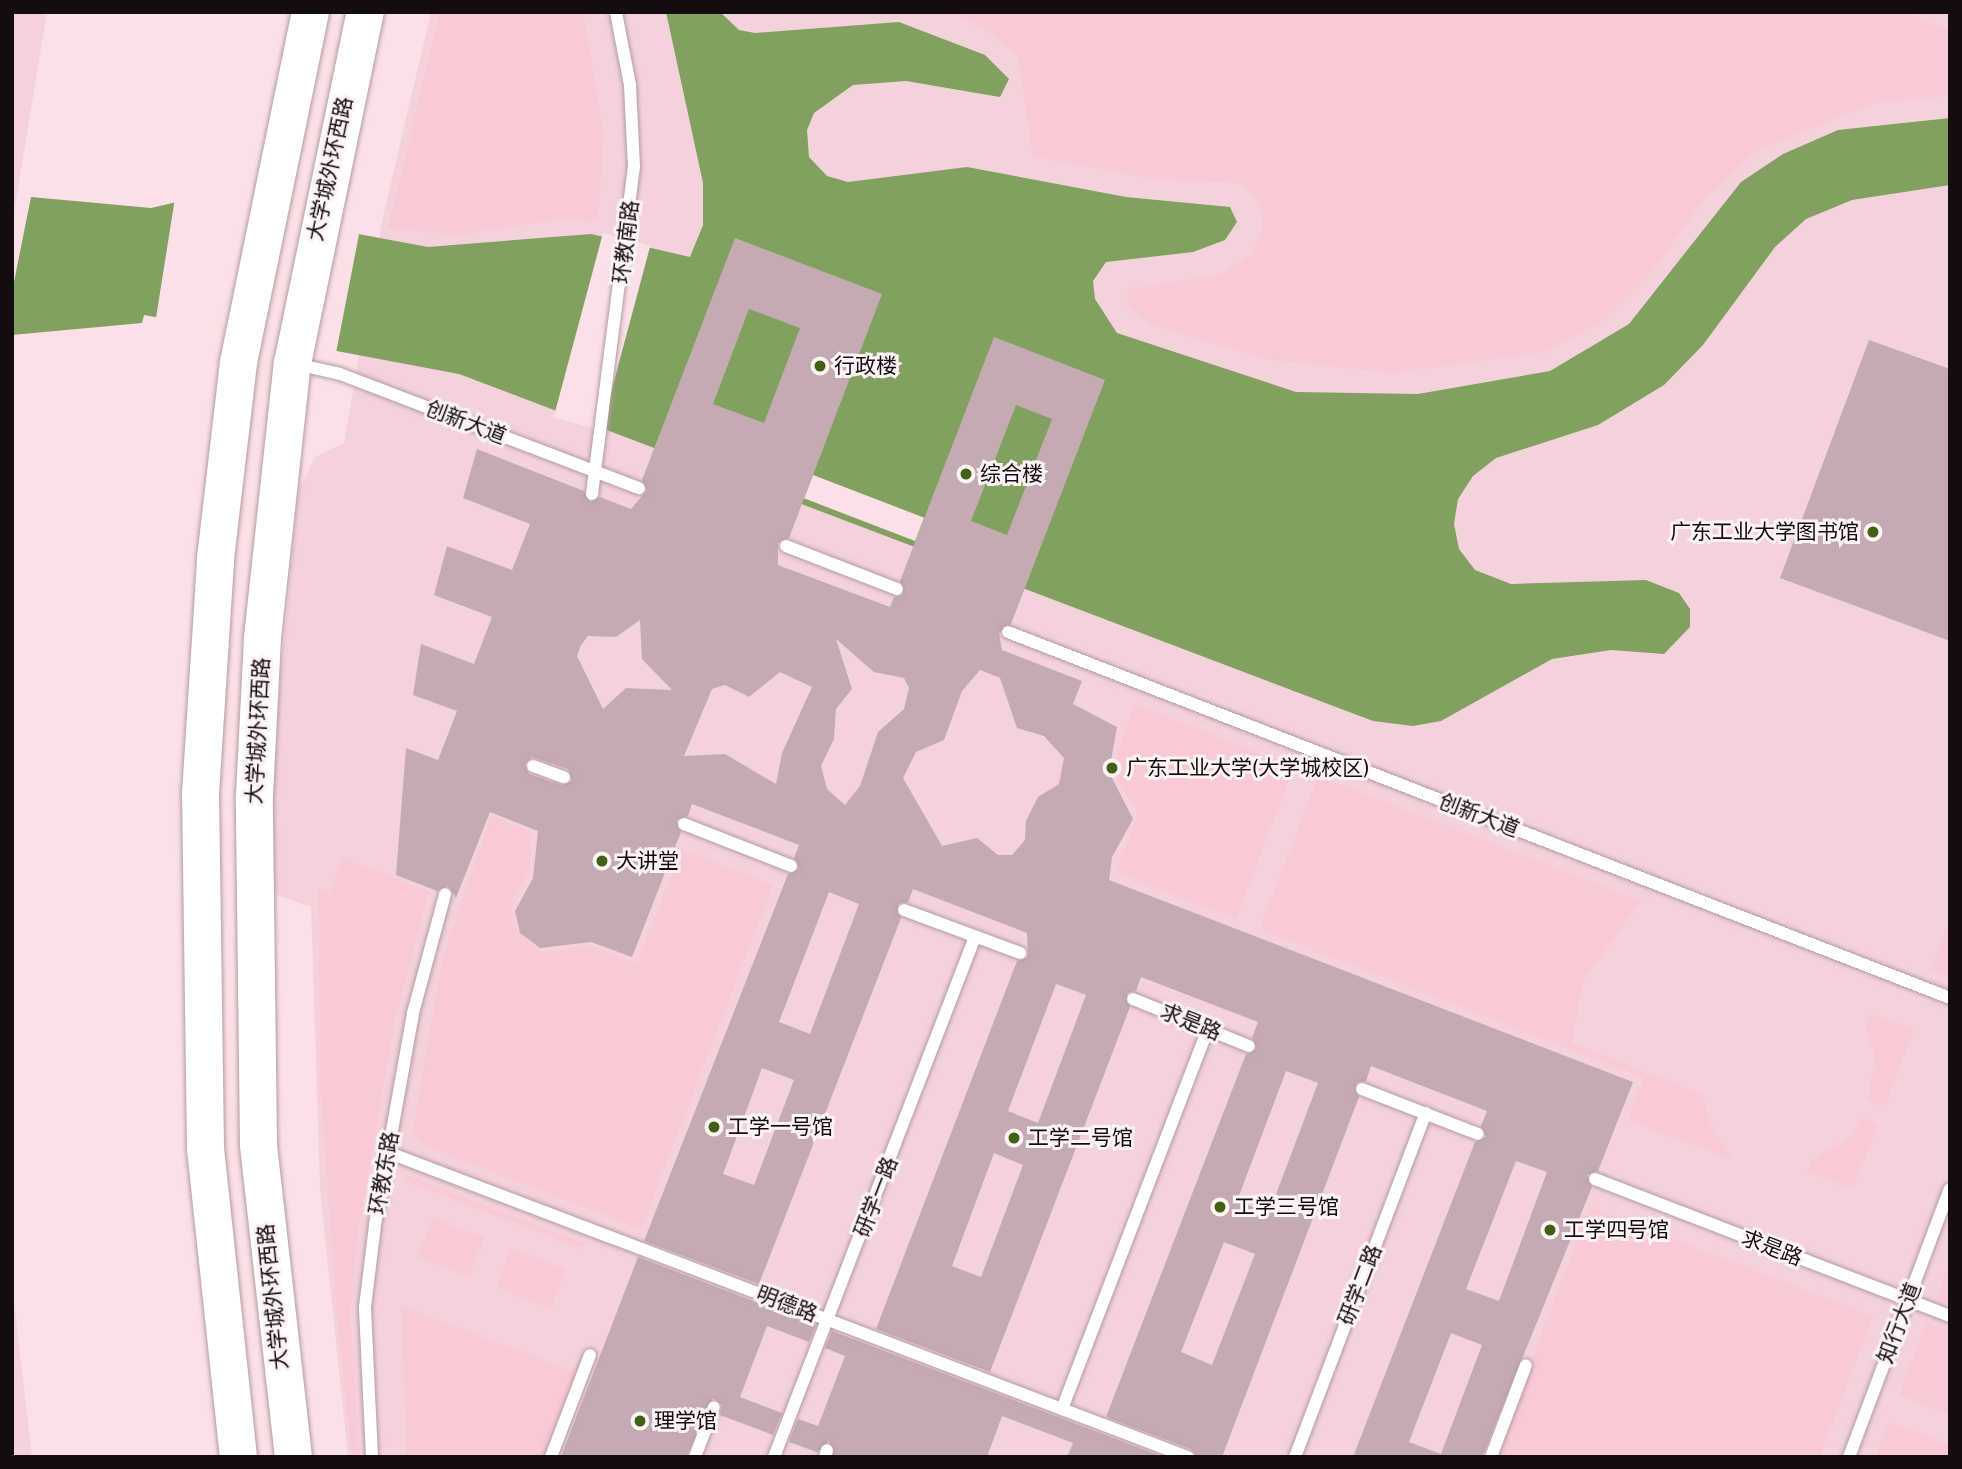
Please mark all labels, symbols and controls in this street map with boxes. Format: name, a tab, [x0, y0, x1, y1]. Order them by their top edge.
street label: 大学城外环西路	[302, 94, 358, 244]
street label: 环教南路	[608, 199, 644, 285]
place label: 行政楼	[834, 353, 897, 379]
marker: 行政楼	[812, 358, 828, 374]
street label: 创新大道	[422, 395, 510, 449]
place label: 综合楼	[980, 461, 1043, 487]
marker: 综合楼	[958, 466, 974, 482]
place label: 广东工业大学图书馆	[1670, 519, 1859, 545]
marker: 广东工业大学图书馆	[1865, 524, 1881, 540]
street label: 大学城外环西路	[242, 657, 274, 805]
place label: 广东工业大学(大学城校区)	[1126, 755, 1370, 781]
marker: 广东工业大学(大学城校区)	[1104, 760, 1120, 776]
street label: 创新大道	[1435, 788, 1523, 842]
place label: 大讲堂	[616, 848, 679, 874]
marker: 大讲堂	[594, 853, 610, 869]
street label: 求是路	[1157, 999, 1225, 1045]
place label: 工学一号馆	[728, 1114, 833, 1140]
marker: 工学一号馆	[706, 1119, 722, 1135]
place label: 工学二号馆	[1028, 1125, 1133, 1151]
street label: 环教东路	[364, 1129, 404, 1217]
marker: 工学二号馆	[1006, 1130, 1022, 1146]
street label: 研学一路	[849, 1153, 903, 1241]
place label: 工学三号馆	[1234, 1194, 1339, 1220]
marker: 工学三号馆	[1212, 1199, 1228, 1215]
place label: 工学四号馆	[1564, 1217, 1669, 1243]
marker: 工学四号馆	[1542, 1222, 1558, 1238]
street label: 大学城外环西路	[253, 1223, 293, 1371]
street label: 求是路	[1738, 1225, 1806, 1271]
street label: 研学二路	[1333, 1241, 1387, 1329]
street label: 知行大道	[1872, 1279, 1926, 1367]
street label: 明德路	[753, 1281, 821, 1327]
place label: 理学馆	[654, 1408, 717, 1434]
marker: 理学馆	[632, 1413, 648, 1429]

